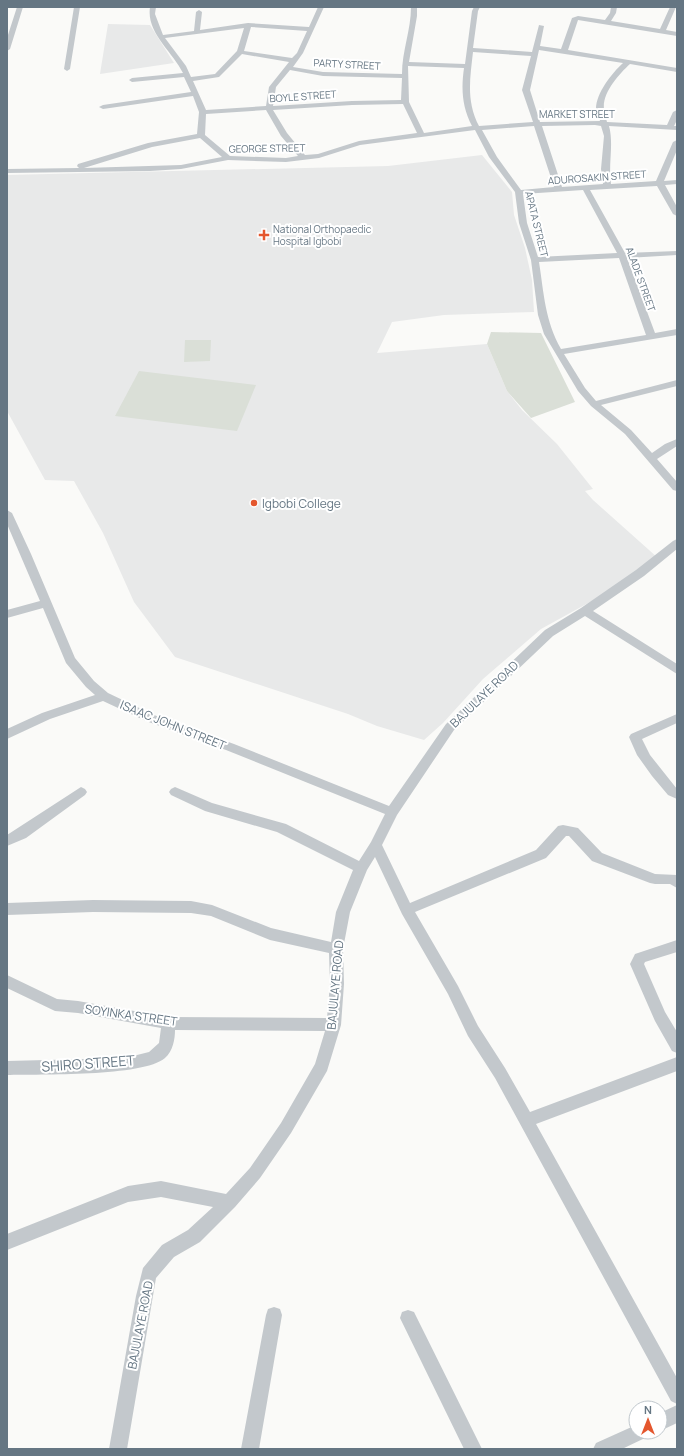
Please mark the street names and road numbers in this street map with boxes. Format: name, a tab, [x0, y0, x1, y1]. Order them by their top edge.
street label: PARTY STREET	[313, 55, 381, 73]
street label: BOYLE STREET	[269, 87, 337, 105]
street label: MARKET STREET	[539, 107, 615, 121]
street label: GEORGE STREET	[229, 140, 305, 156]
street label: ADUROSAKIN STREET	[547, 167, 647, 187]
street label: APATA STREET	[522, 190, 552, 258]
street label: ALADE STREET	[623, 245, 659, 313]
street label: BAJULAYE ROAD	[446, 657, 522, 731]
street label: ISAAC JOHN STREET	[118, 696, 229, 754]
street label: BAJULAYE ROAD	[323, 940, 347, 1030]
street label: SOYINKA STREET	[84, 1000, 179, 1030]
street label: SHIRO STREET	[41, 1050, 136, 1076]
street label: BAJULAYE ROAD	[123, 1279, 157, 1371]

